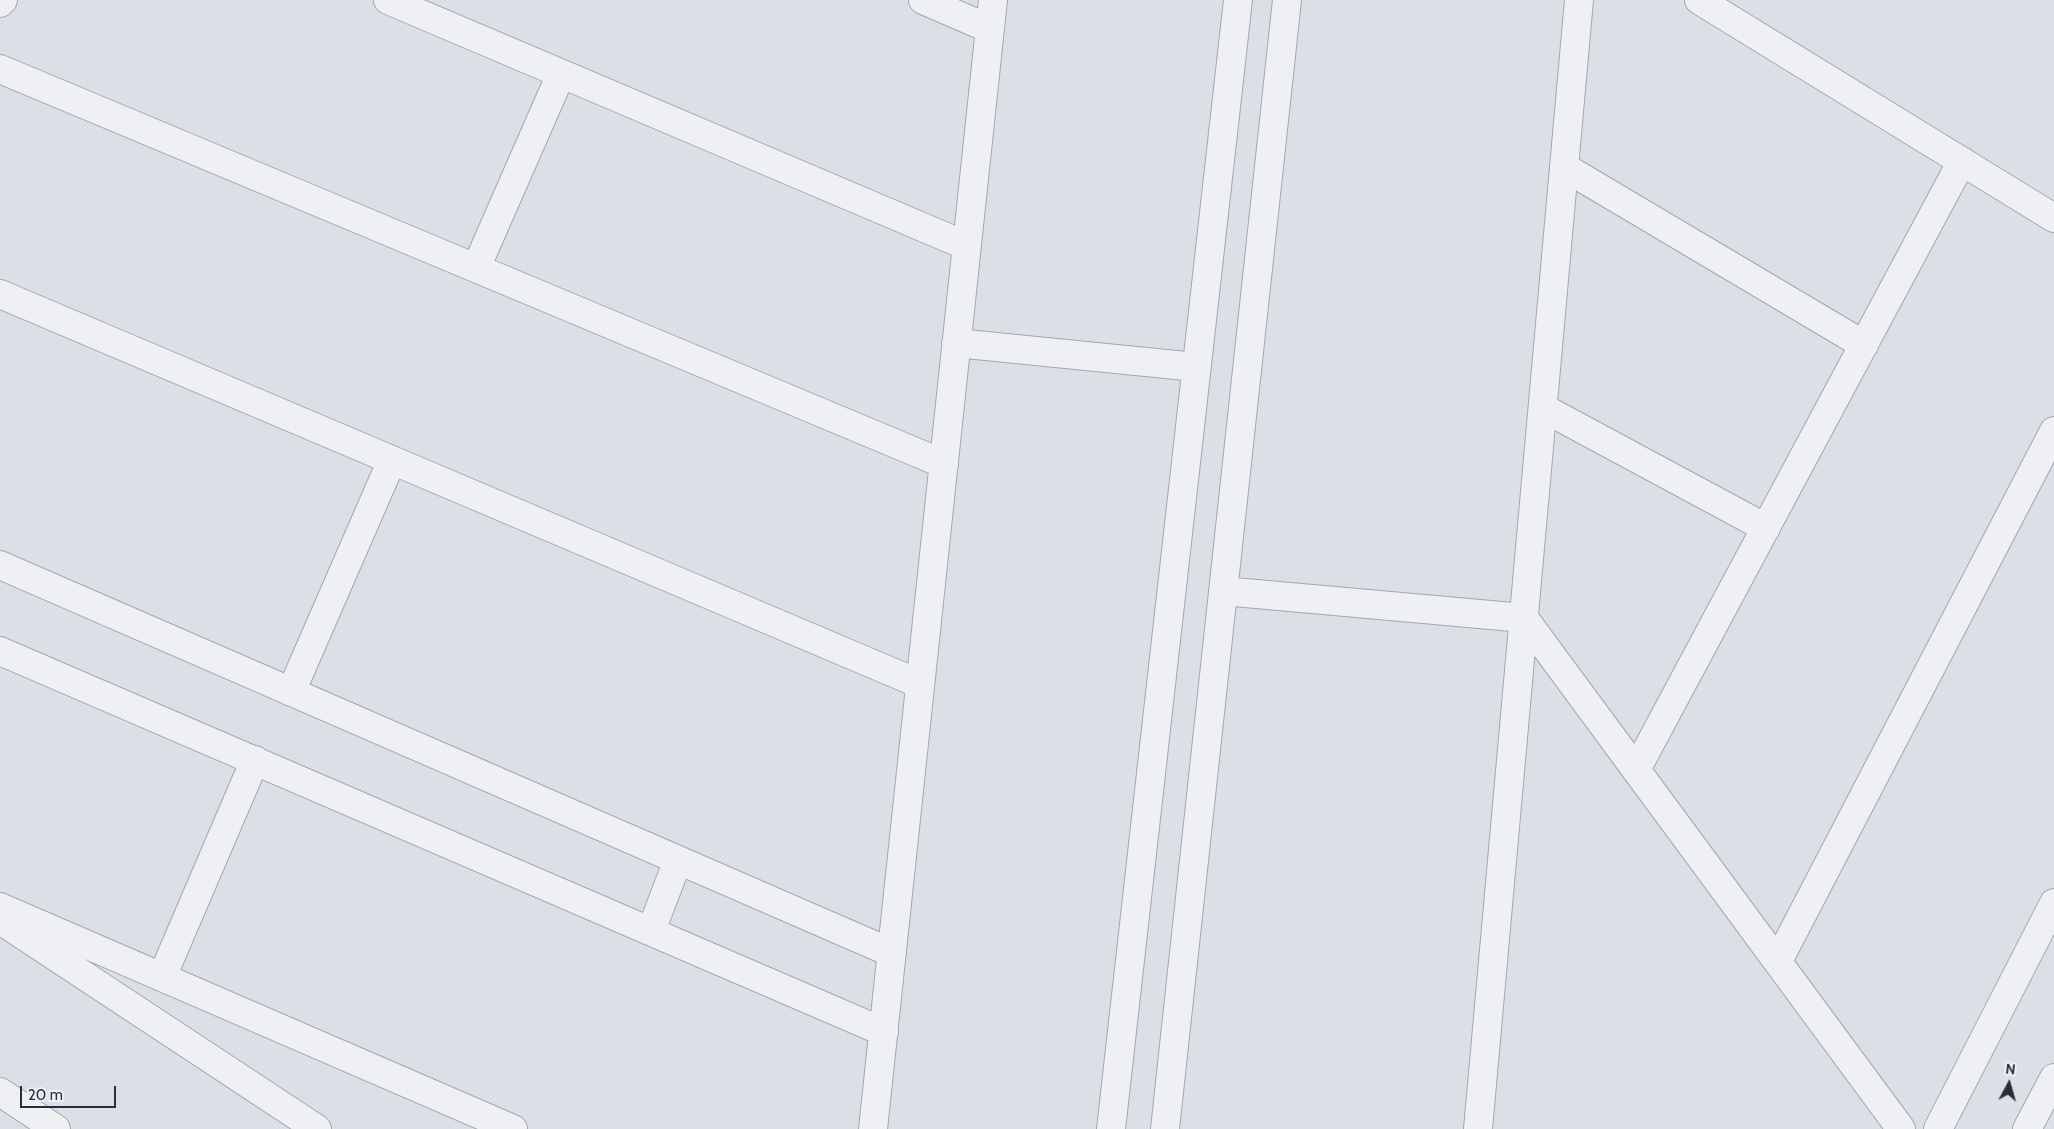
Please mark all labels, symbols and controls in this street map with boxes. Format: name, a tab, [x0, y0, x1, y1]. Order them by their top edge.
north arrow	[1984, 1059, 2034, 1109]
text: N	[2005, 1060, 2016, 1079]
scale bar	[22, 1076, 119, 1108]
text: 20 m	[28, 1086, 63, 1104]

